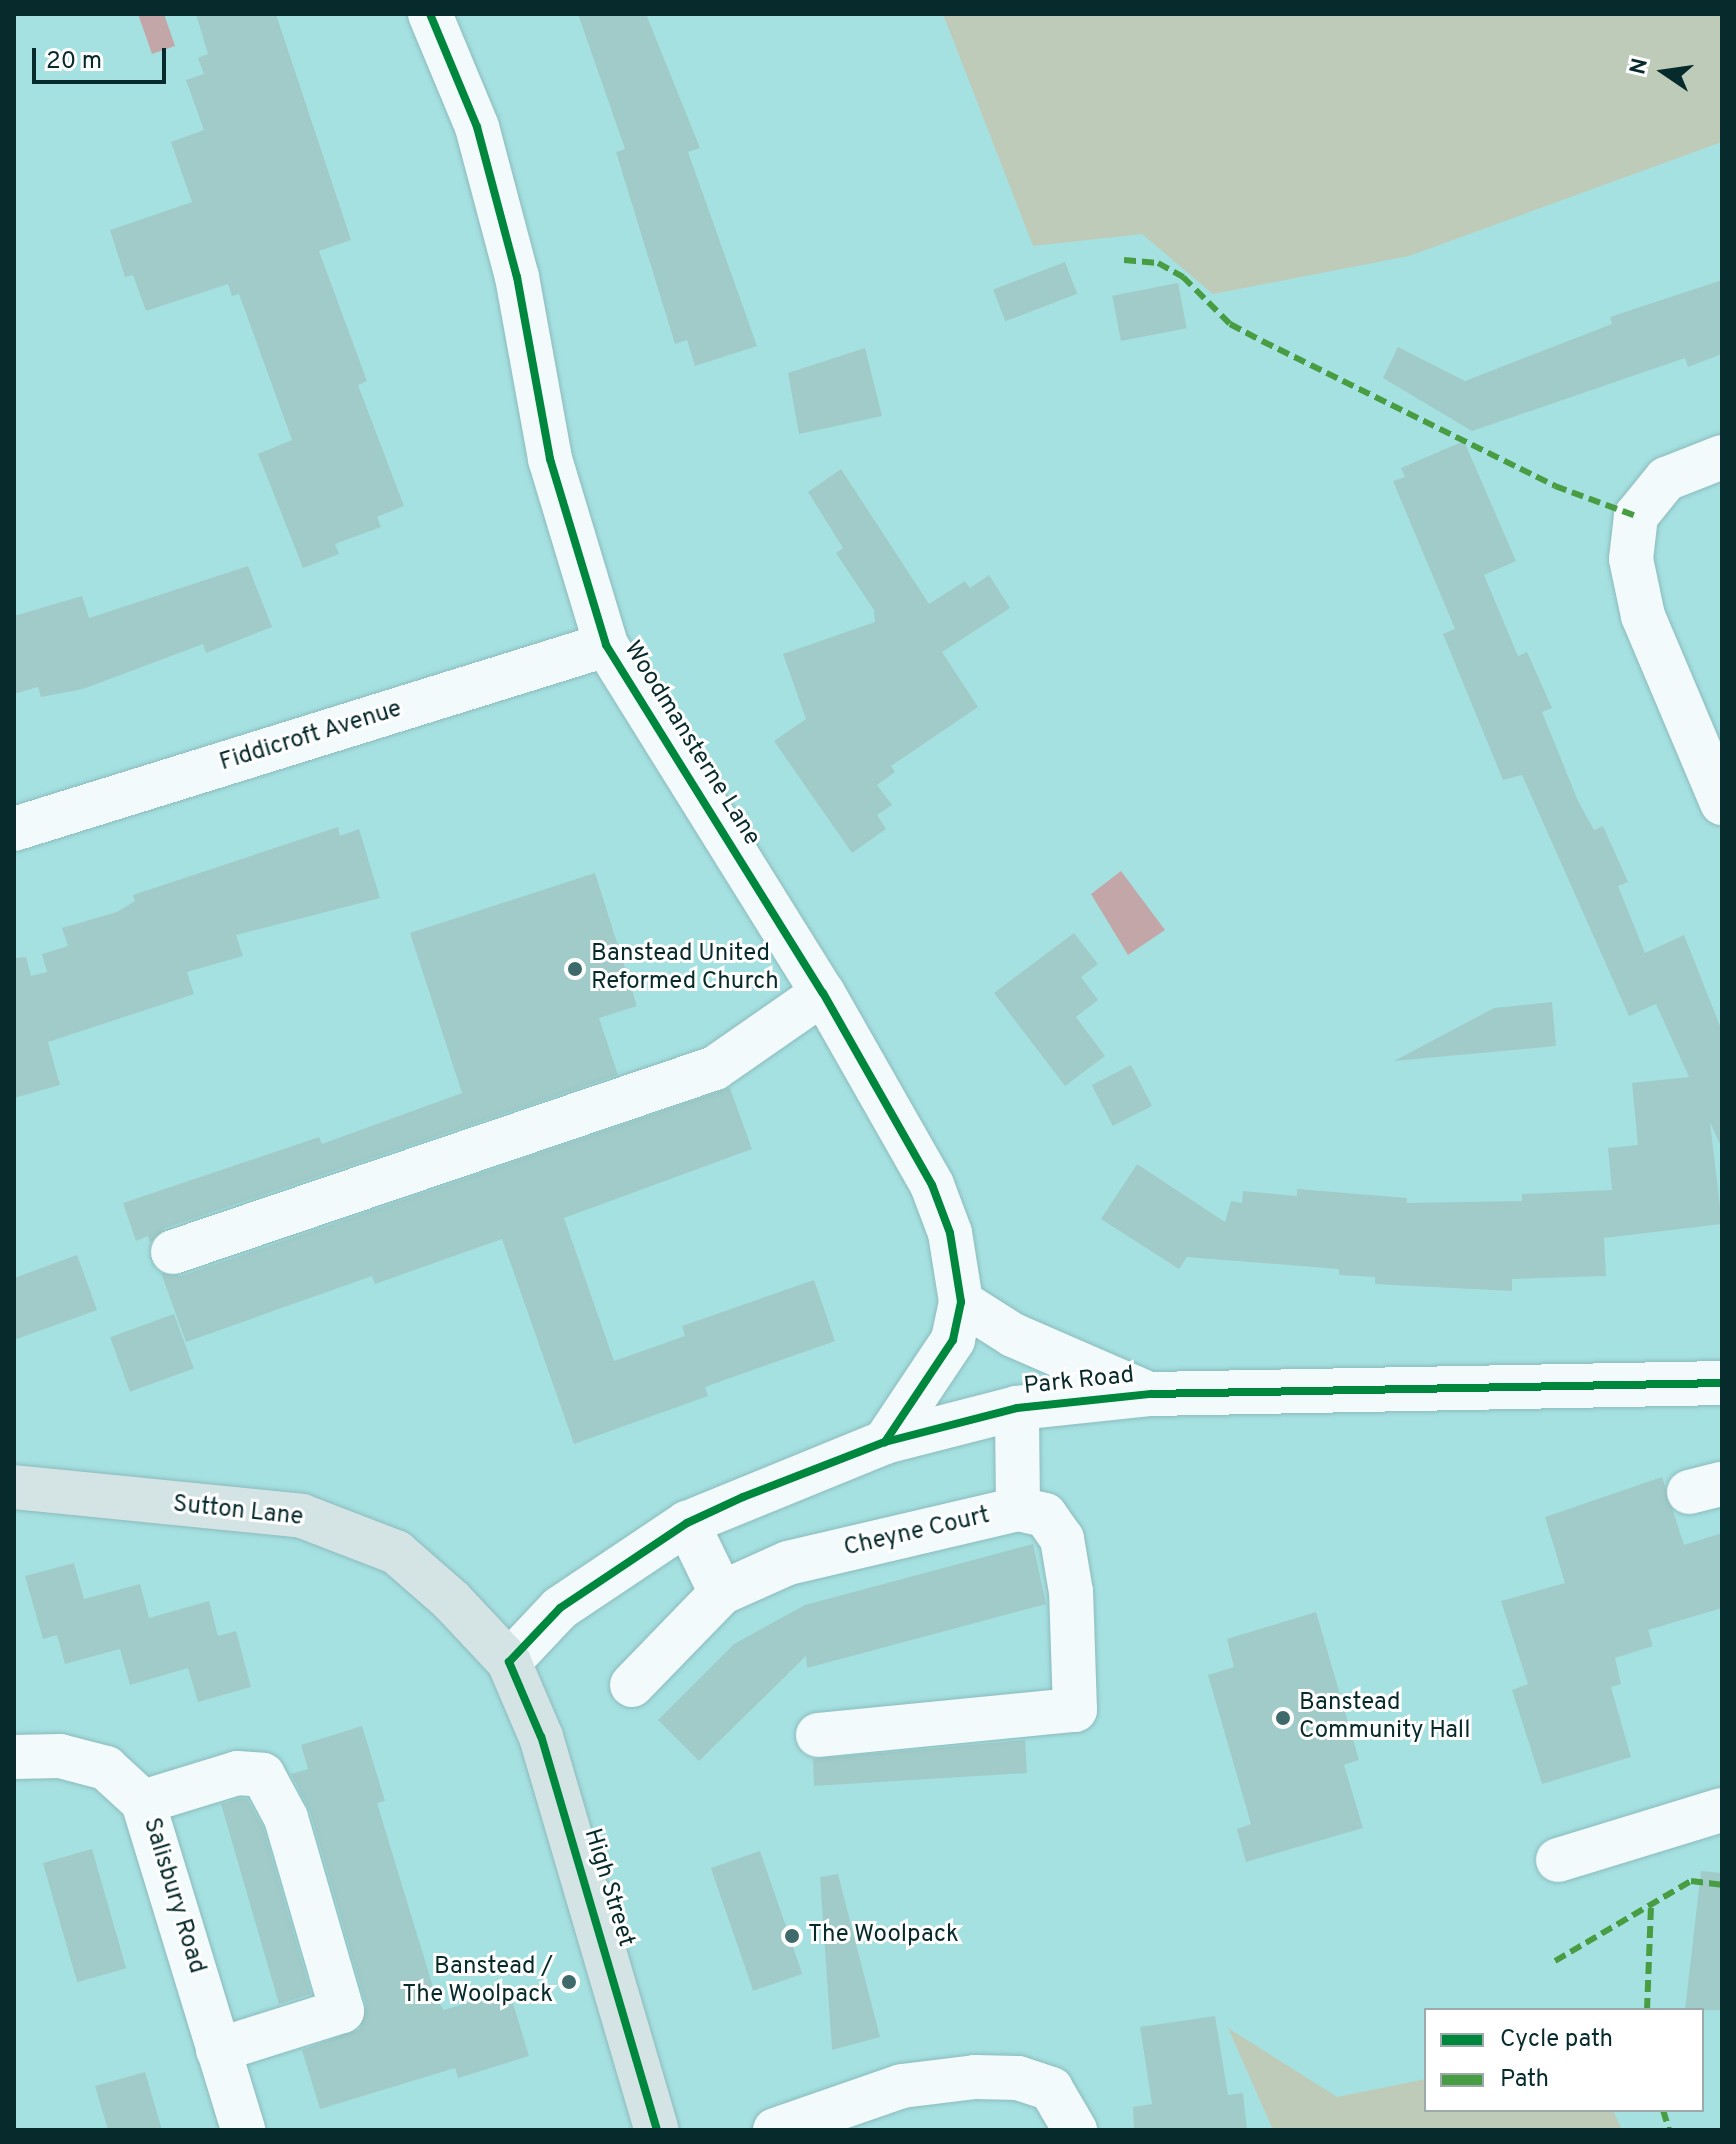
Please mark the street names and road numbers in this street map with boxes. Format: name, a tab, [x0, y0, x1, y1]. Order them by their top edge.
street label: Woodmansterne Lane	[616, 637, 766, 851]
street label: Fiddicroft Avenue	[216, 695, 406, 779]
street label: Park Road	[1022, 1362, 1136, 1402]
street label: Sutton Lane	[171, 1491, 305, 1533]
street label: Cheyne Court	[841, 1502, 993, 1564]
street label: Salisbury Road	[136, 1815, 210, 1977]
street label: High Street	[576, 1826, 640, 1950]

